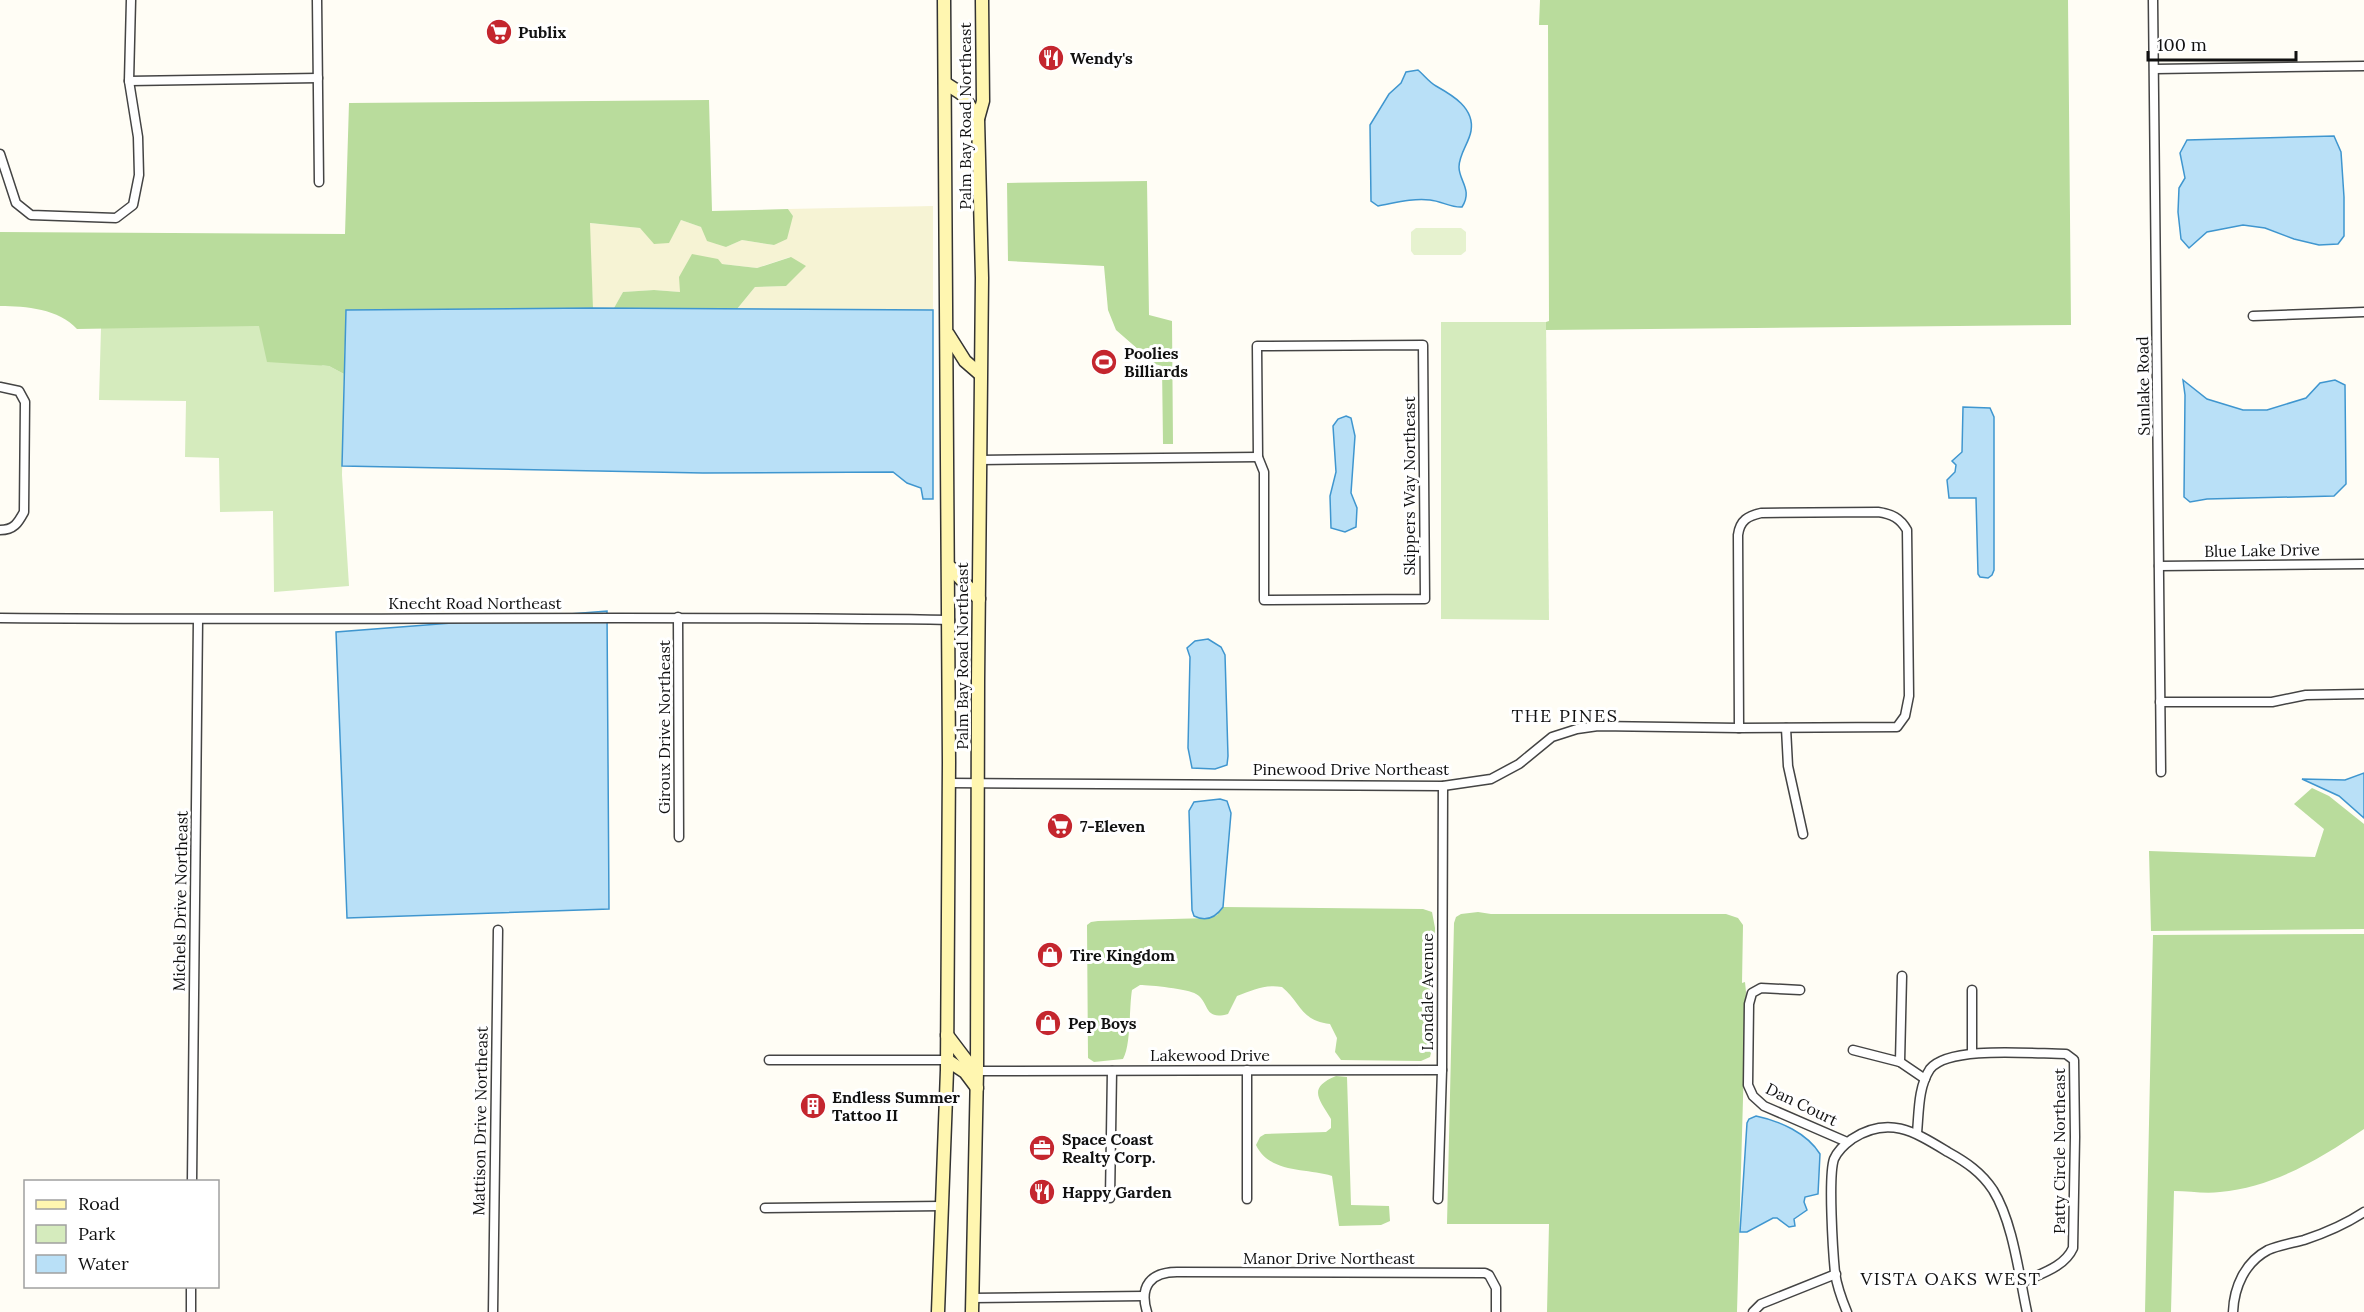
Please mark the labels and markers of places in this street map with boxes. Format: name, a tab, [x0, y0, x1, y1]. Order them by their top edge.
supermarket icon: Publix	[484, 17, 514, 47]
place label: Publix	[518, 22, 566, 42]
restaurant icon: Wendy's	[1036, 43, 1066, 73]
place label: Wendy's	[1070, 48, 1133, 68]
place label: Poolies Billiards	[1124, 343, 1188, 381]
sports icon: Poolies Billiards	[1089, 347, 1119, 377]
supermarket icon: 7-Eleven	[1045, 811, 1075, 841]
place label: 7-Eleven	[1080, 816, 1145, 836]
shop icon: Tire Kingdom	[1035, 940, 1065, 970]
place label: Tire Kingdom	[1070, 945, 1175, 965]
shop icon: Pep Boys	[1033, 1008, 1063, 1038]
place label: Pep Boys	[1068, 1013, 1137, 1033]
place label: Endless Summer Tattoo II	[832, 1087, 960, 1125]
building icon: Endless Summer Tattoo II	[798, 1091, 828, 1121]
place label: Space Coast Realty Corp.	[1062, 1129, 1156, 1167]
office icon: Space Coast Realty Corp.	[1027, 1133, 1057, 1163]
restaurant icon: Happy Garden	[1027, 1177, 1057, 1207]
place label: Happy Garden	[1062, 1182, 1172, 1202]

